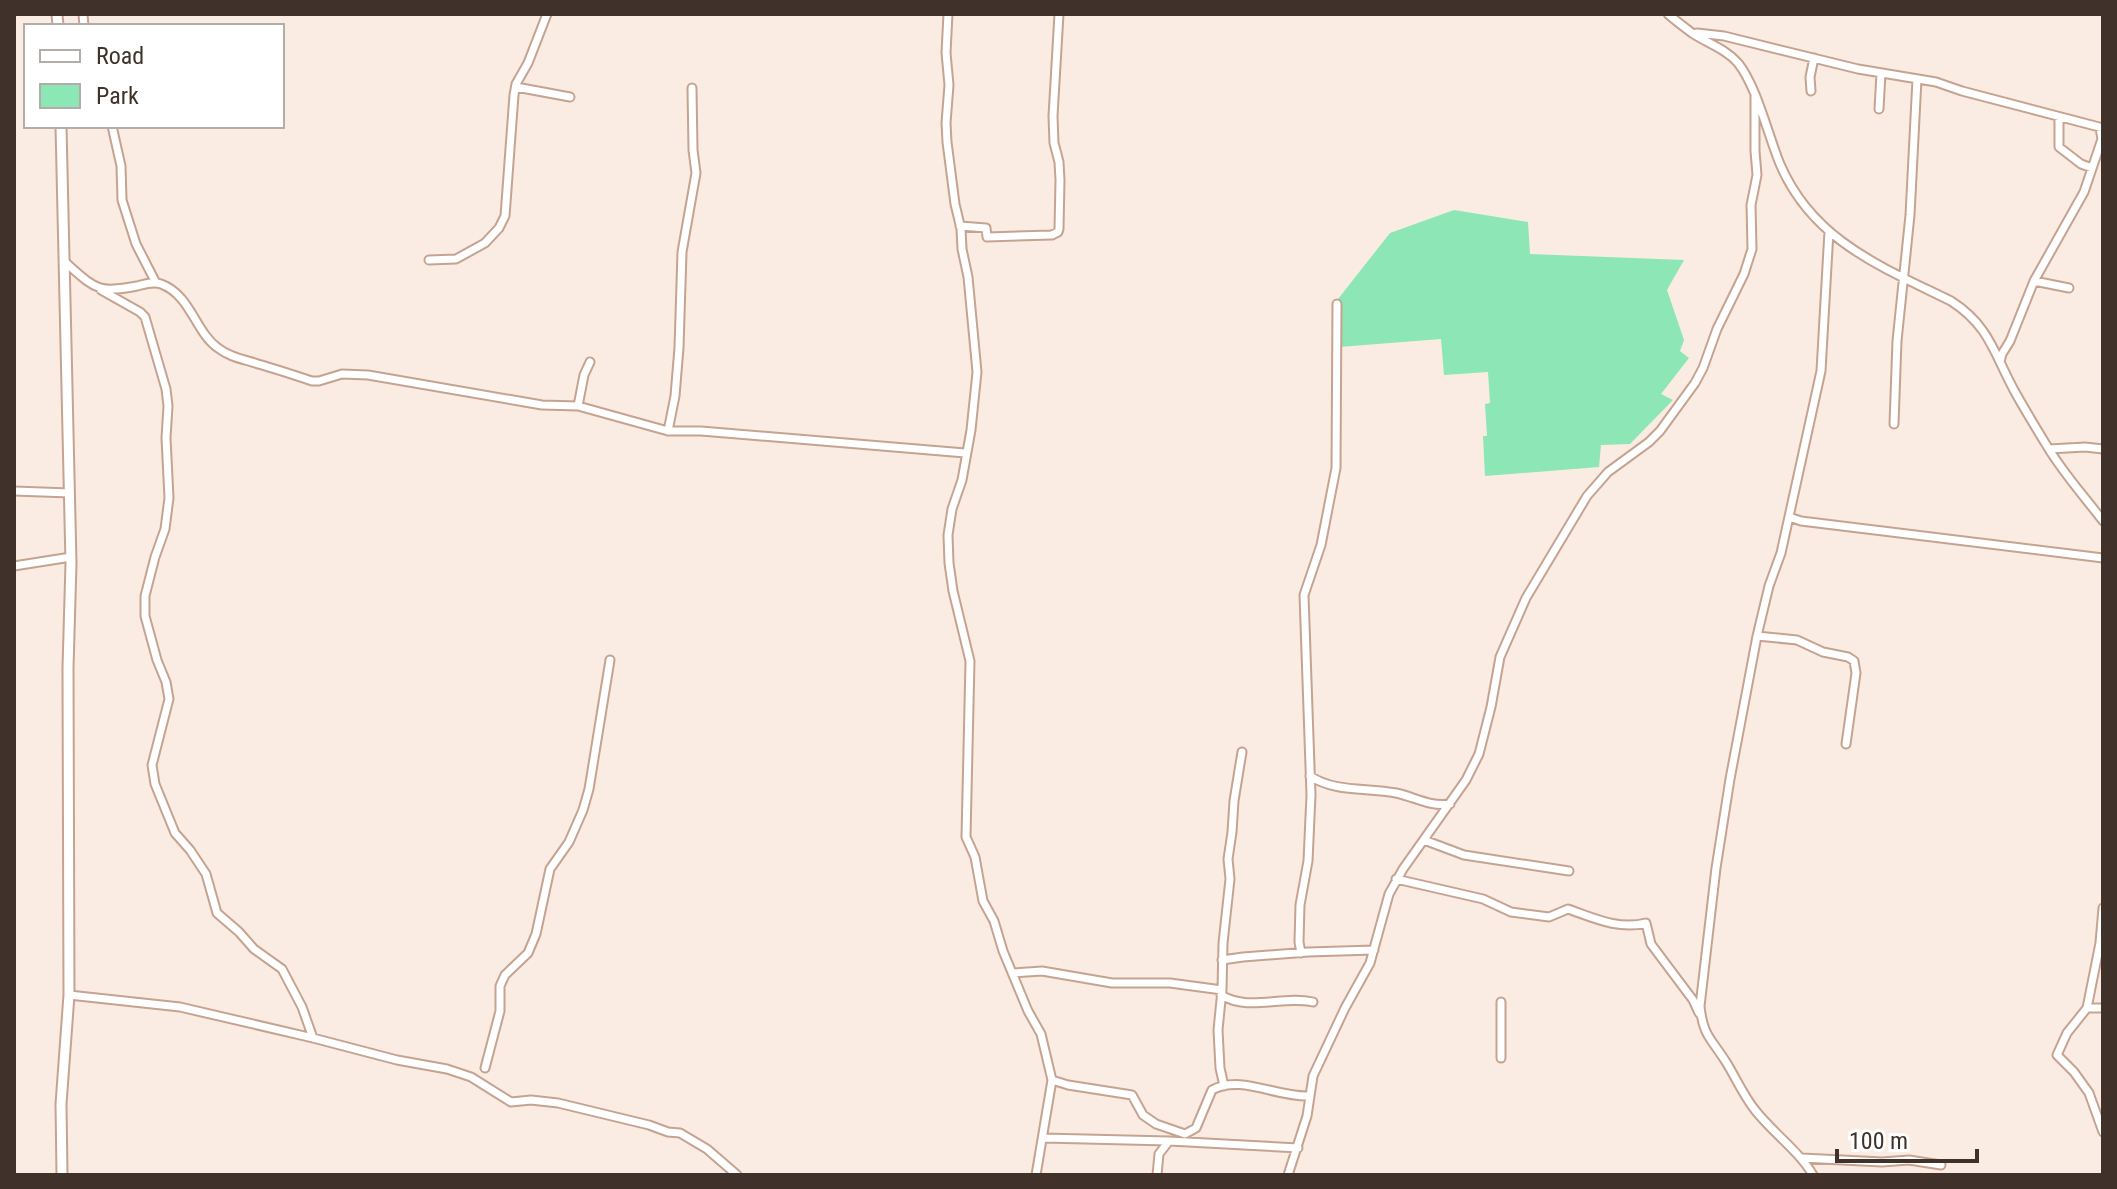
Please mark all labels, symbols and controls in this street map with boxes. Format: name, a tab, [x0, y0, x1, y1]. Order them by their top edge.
legend	[24, 24, 284, 128]
text: Road	[96, 42, 144, 70]
text: Park	[96, 82, 139, 110]
scale bar	[1837, 1113, 1977, 1163]
text: 100 m	[1849, 1127, 1908, 1155]

